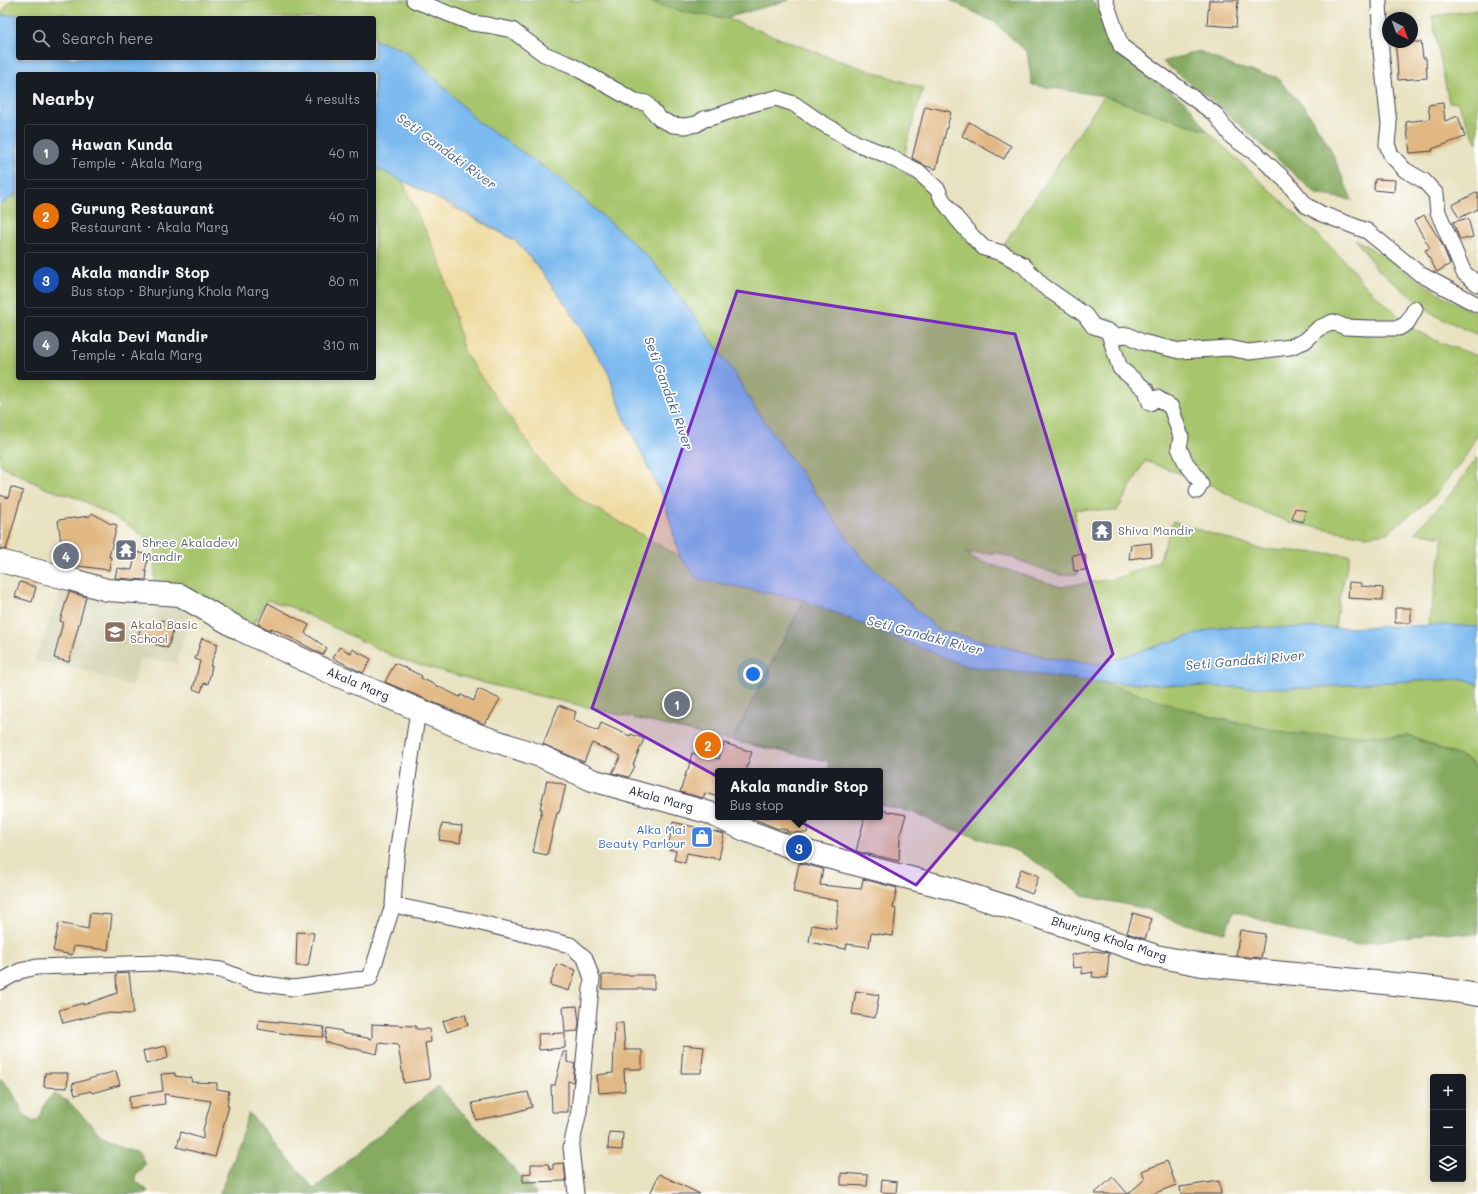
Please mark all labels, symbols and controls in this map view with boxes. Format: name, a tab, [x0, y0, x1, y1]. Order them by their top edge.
north arrow	[1382, 12, 1418, 48]
search box	[16, 16, 376, 60]
icon: search	[30, 27, 52, 49]
text: Search here	[62, 28, 153, 48]
text: Nearby	[32, 87, 94, 109]
text: 4 results	[305, 90, 360, 107]
water label: Seti Gandaki River	[394, 109, 501, 193]
text: Hawan Kunda	[71, 134, 173, 154]
text: 1	[43, 144, 49, 161]
text: 40 m	[329, 144, 359, 161]
text: Temple · Akala Marg	[71, 154, 202, 171]
text: Gurung Restaurant	[71, 198, 214, 218]
text: 2	[42, 208, 50, 225]
text: 40 m	[329, 208, 359, 225]
text: Restaurant · Akala Marg	[71, 218, 228, 235]
text: Akala mandir Stop	[71, 262, 210, 282]
text: 3	[42, 272, 50, 289]
text: 80 m	[329, 272, 359, 289]
text: Bus stop · Bhurjung Khola Marg	[71, 282, 269, 299]
text: Akala Devi Mandir	[71, 326, 208, 346]
water label: Seti Gandaki River	[641, 334, 698, 452]
text: 4	[42, 336, 50, 353]
text: 310 m	[323, 336, 359, 353]
text: Temple · Akala Marg	[71, 346, 202, 363]
temple icon: Shiva Mandir	[1089, 518, 1115, 544]
place label: Shiva Mandir	[1118, 522, 1194, 538]
place label: Shree Akaladevi Mandir	[142, 534, 238, 564]
temple icon: Shree Akaladevi Mandir	[113, 537, 139, 563]
pin: 4	[53, 541, 79, 571]
water label: Seti Gandaki River	[865, 611, 985, 658]
place label: Akala Basic School	[130, 616, 198, 646]
school or university icon: Akala Basic School	[102, 619, 128, 645]
water label: Seti Gandaki River	[1185, 646, 1306, 673]
street label: Akala Marg	[325, 663, 392, 703]
your location	[743, 664, 763, 684]
pin: 1	[664, 689, 690, 719]
pin: 2	[695, 730, 721, 760]
popup	[715, 768, 883, 820]
text: Akala mandir Stop	[730, 776, 868, 796]
street label: Akala Marg	[627, 781, 695, 815]
text: Bus stop	[730, 796, 783, 813]
place label: Alka Mai Beauty Parlour	[598, 821, 686, 851]
shop icon: Alka Mai Beauty Parlour	[689, 824, 715, 850]
pin: 3	[786, 833, 812, 863]
street label: Bhurjung Khola Marg	[1050, 912, 1169, 964]
map controls	[1430, 1074, 1466, 1182]
button: +	[1430, 1074, 1466, 1110]
button: −	[1430, 1110, 1466, 1146]
button: layers	[1430, 1146, 1466, 1182]

